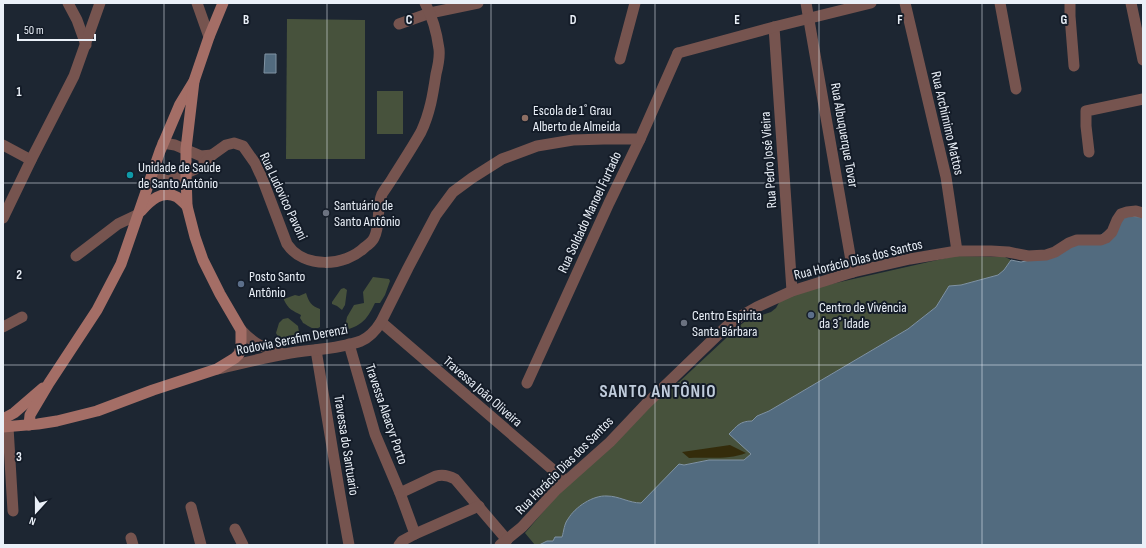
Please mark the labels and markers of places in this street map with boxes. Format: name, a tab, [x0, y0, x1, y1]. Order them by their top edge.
place label: Escola de 1˚ Grau Alberto de Almeida	[532, 102, 621, 135]
marker: Escola de 1˚ Grau Alberto de Almeida	[520, 113, 530, 123]
place label: Unidade de Saúde de Santo Antônio	[138, 159, 221, 192]
marker: Unidade de Saúde de Santo Antônio	[125, 170, 135, 180]
place label: Santuário de Santo Antônio	[334, 197, 401, 230]
marker: Santuário de Santo Antônio	[321, 208, 331, 218]
place label: Posto Santo Antônio	[248, 268, 306, 301]
marker: Posto Santo Antônio	[236, 279, 246, 289]
place label: Centro de Vivência da 3˚ Idade	[819, 299, 907, 332]
place label: Centro Espirita Santa Bárbara	[692, 307, 762, 340]
marker: Centro de Vivência da 3˚ Idade	[806, 310, 816, 320]
marker: Centro Espirita Santa Bárbara	[679, 318, 689, 328]

